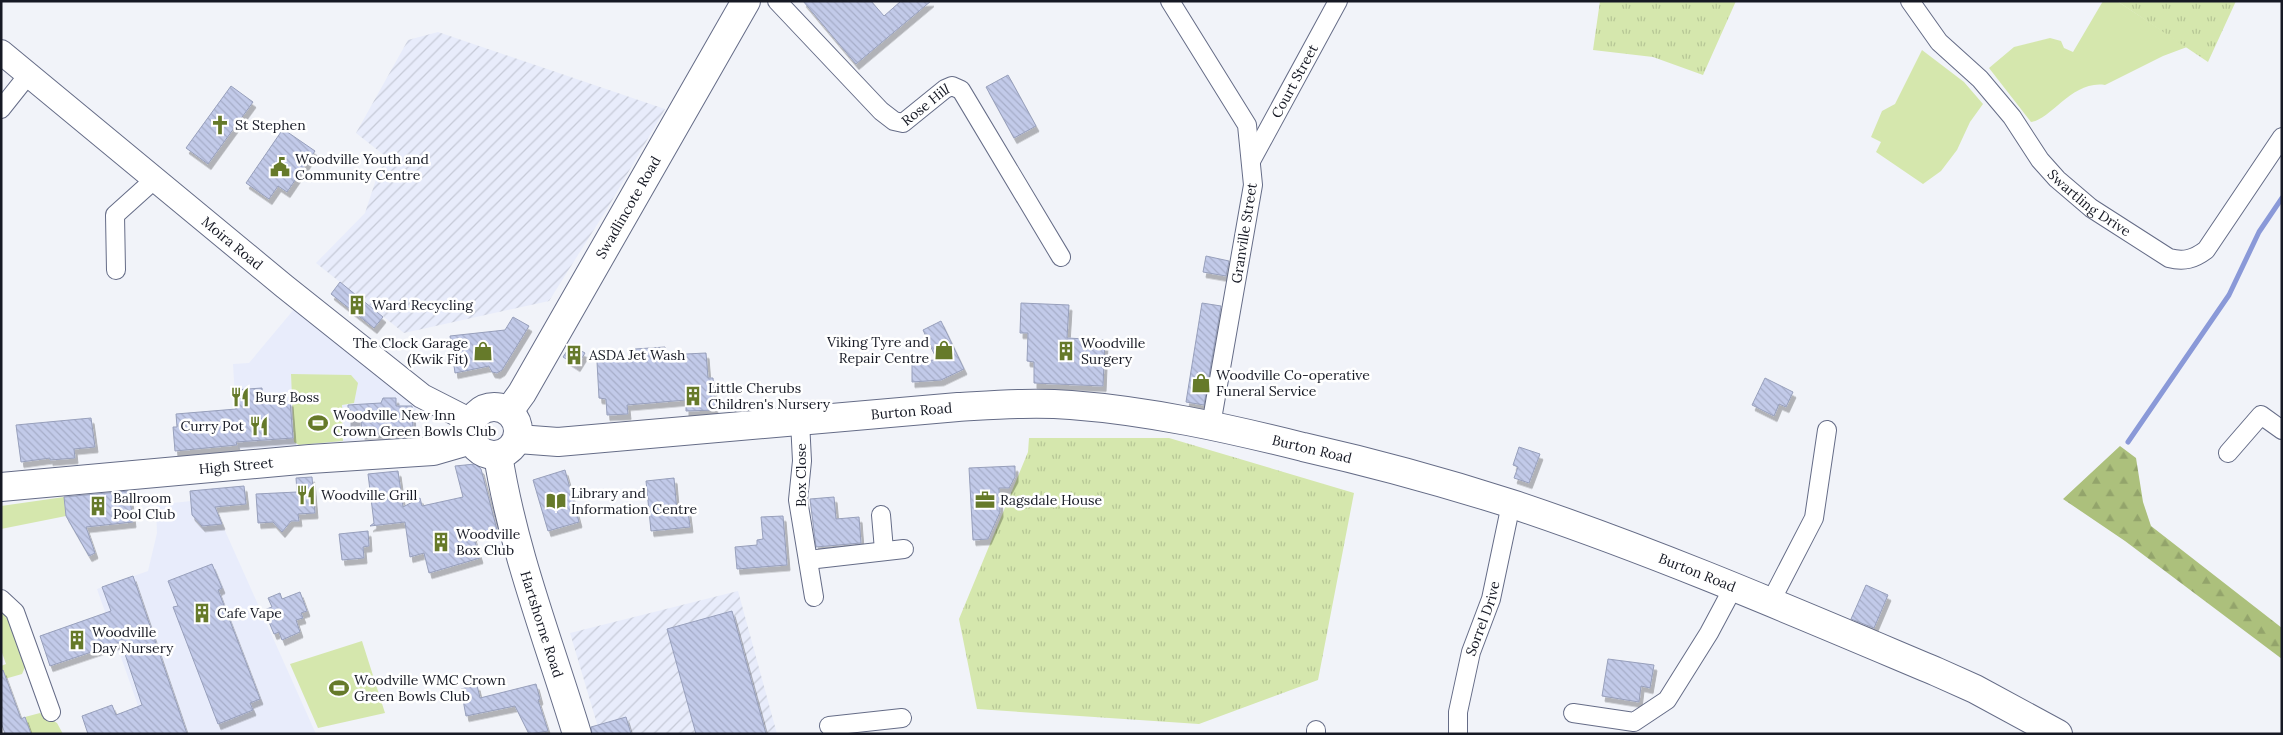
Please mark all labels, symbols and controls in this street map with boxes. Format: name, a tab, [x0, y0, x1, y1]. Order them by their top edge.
street label: Court Street	[1267, 41, 1322, 121]
street label: Rose Hill	[898, 79, 952, 130]
church icon: St Stephen	[209, 114, 231, 136]
place label: St Stephen	[235, 116, 306, 134]
place label: Woodville Youth and Community Centre	[295, 150, 429, 184]
street label: Swadlincote Road	[592, 153, 665, 262]
public building icon: Woodville Youth and Community Centre	[269, 156, 291, 178]
street label: Swartling Drive	[2044, 165, 2135, 240]
street label: Granville Street	[1227, 181, 1261, 285]
street label: Moira Road	[198, 213, 267, 274]
building icon: Ward Recycling	[346, 294, 368, 316]
place label: Ward Recycling	[372, 296, 473, 314]
place label: Viking Tyre and Repair Centre	[826, 333, 929, 367]
place label: The Clock Garage (Kwik Fit)	[353, 334, 468, 368]
place label: Woodville Surgery	[1081, 334, 1146, 368]
shop icon: Viking Tyre and Repair Centre	[933, 339, 955, 361]
shop icon: The Clock Garage (Kwik Fit)	[472, 340, 494, 362]
building icon: Woodville Surgery	[1055, 340, 1077, 362]
building icon: ASDA Jet Wash	[563, 344, 585, 366]
place label: ASDA Jet Wash	[588, 346, 685, 364]
place label: Woodville Co-operative Funeral Service	[1216, 366, 1370, 400]
shop icon: Woodville Co-operative Funeral Service	[1190, 372, 1212, 394]
place label: Little Cherubs Children's Nursery	[708, 379, 831, 413]
building icon: Little Cherubs Children's Nursery	[682, 385, 704, 407]
restaurant icon: Burg Boss	[229, 386, 251, 408]
place label: Burg Boss	[255, 388, 319, 406]
street label: Burton Road	[870, 399, 953, 424]
place label: Woodville New Inn Crown Green Bowls Club	[333, 406, 496, 440]
sports icon: Woodville New Inn Crown Green Bowls Club	[307, 412, 329, 434]
restaurant icon: Curry Pot	[248, 415, 270, 437]
place label: Curry Pot	[180, 417, 245, 435]
street label: Burton Road	[1270, 431, 1354, 467]
street label: Box Close	[792, 443, 810, 507]
street label: High Street	[198, 453, 275, 478]
restaurant icon: Woodville Grill	[295, 484, 317, 506]
place label: Library and Information Centre	[571, 484, 697, 518]
place label: Woodville Grill	[321, 486, 417, 504]
place label: Ballroom Pool Club	[113, 489, 175, 523]
office icon: Ragsdale House	[974, 489, 996, 511]
library icon: Library and Information Centre	[545, 490, 567, 512]
place label: Ragsdale House	[1000, 491, 1103, 509]
building icon: Ballroom Pool Club	[87, 495, 109, 517]
place label: Woodville Box Club	[456, 525, 521, 559]
building icon: Woodville Box Club	[430, 531, 452, 553]
street label: Burton Road	[1656, 549, 1738, 596]
street label: Hartshorne Road	[516, 569, 567, 680]
street label: Sorrel Drive	[1461, 579, 1504, 658]
building icon: Cafe Vape	[191, 602, 213, 624]
place label: Cafe Vape	[217, 604, 282, 622]
place label: Woodville Day Nursery	[92, 623, 174, 657]
building icon: Woodville Day Nursery	[66, 629, 88, 651]
place label: Woodville WMC Crown Green Bowls Club	[354, 671, 506, 705]
sports icon: Woodville WMC Crown Green Bowls Club	[328, 677, 350, 699]

